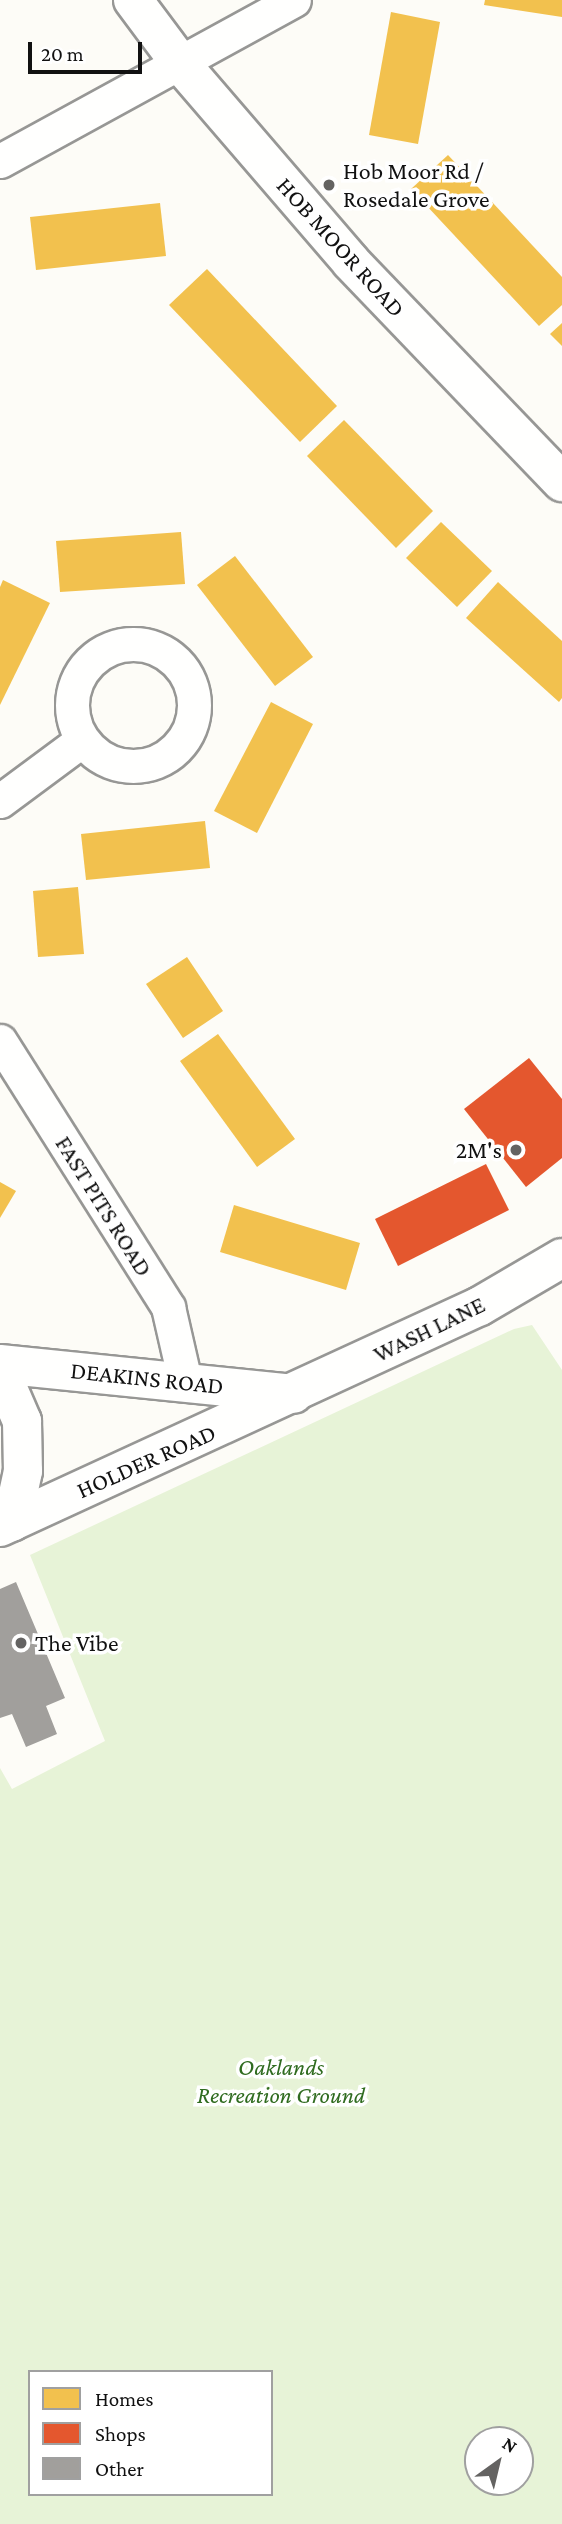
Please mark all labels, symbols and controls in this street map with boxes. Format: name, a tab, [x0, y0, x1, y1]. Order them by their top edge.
scale bar	[32, 28, 145, 72]
text: 20 m	[41, 42, 84, 66]
place label: Hob Moor Rd / Rosedale Grove	[343, 157, 489, 213]
street label: HOB MOOR ROAD	[271, 171, 411, 323]
marker: Hob Moor Rd / Rosedale Grove	[321, 177, 337, 193]
street label: FAST PITS ROAD	[49, 1130, 159, 1282]
place label: 2M's	[456, 1136, 502, 1164]
marker: 2M's	[508, 1142, 524, 1158]
street label: WASH LANE	[369, 1290, 489, 1368]
street label: DEAKINS ROAD	[69, 1356, 225, 1400]
street label: HOLDER ROAD	[72, 1417, 220, 1505]
place label: The Vibe	[35, 1629, 118, 1657]
marker: The Vibe	[13, 1635, 29, 1651]
park label: Oaklands Recreation Ground	[197, 2053, 365, 2109]
legend	[28, 2370, 273, 2496]
text: Homes	[95, 2387, 154, 2411]
text: Shops	[95, 2422, 146, 2446]
north arrow	[464, 2426, 534, 2496]
text: N	[499, 2433, 521, 2457]
text: Other	[95, 2457, 144, 2481]

